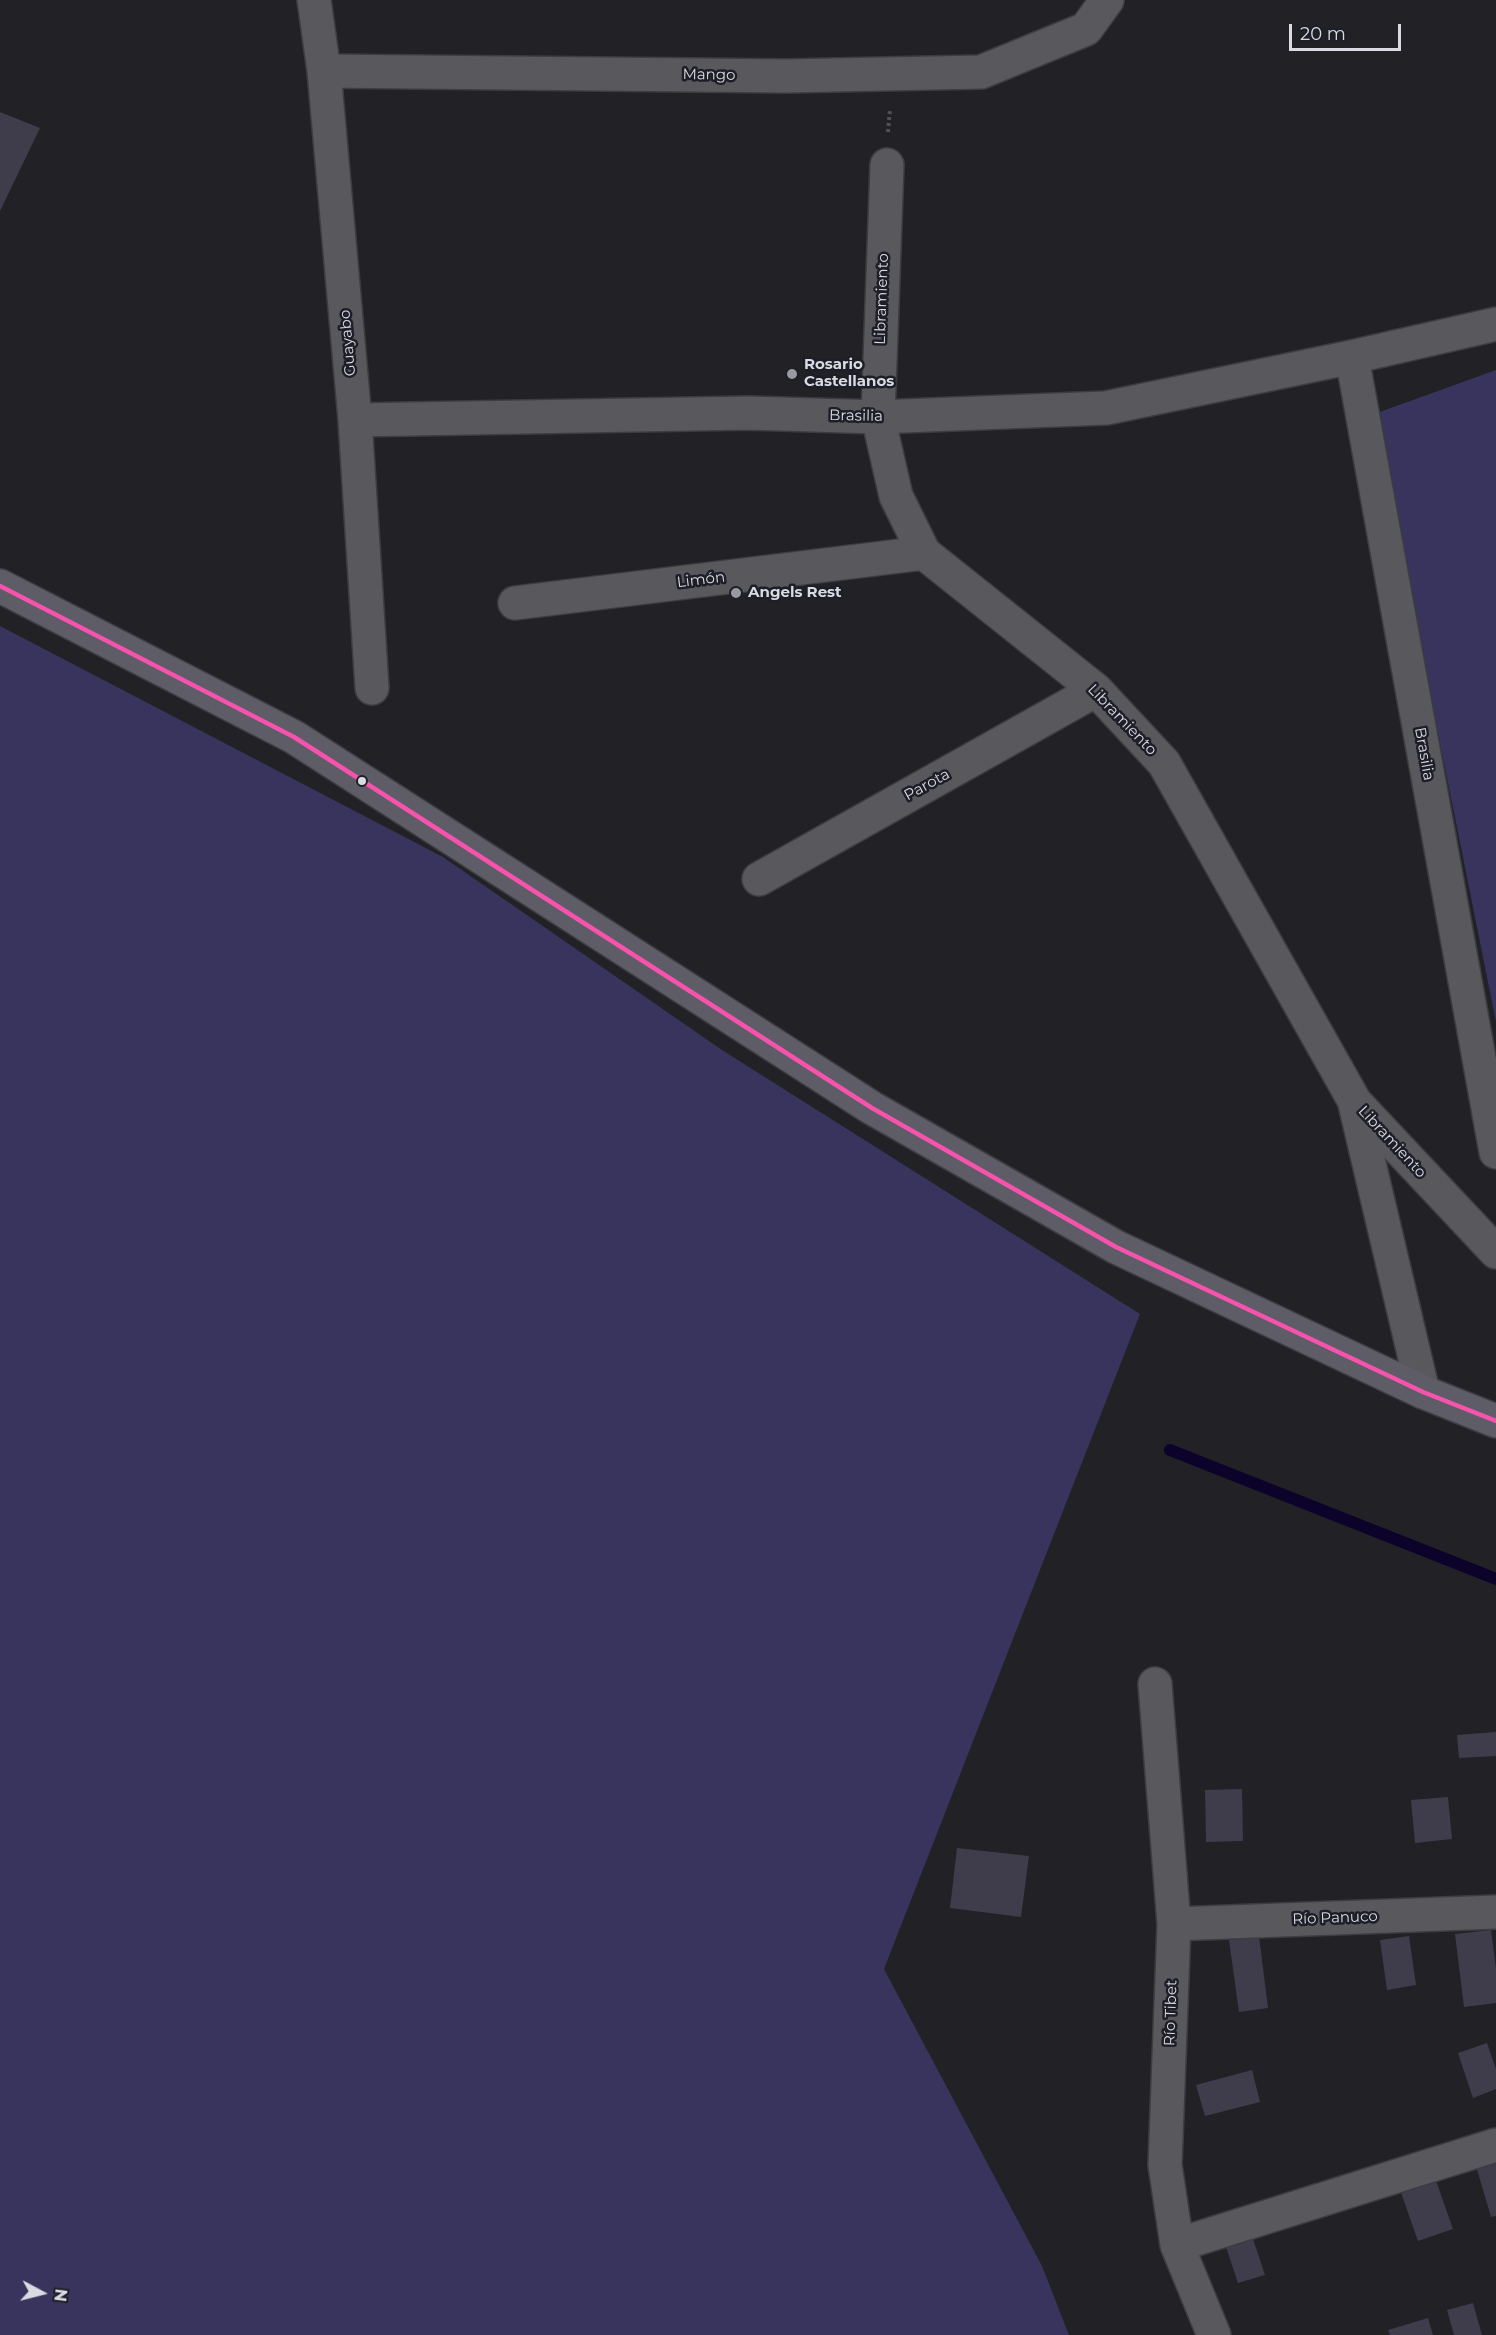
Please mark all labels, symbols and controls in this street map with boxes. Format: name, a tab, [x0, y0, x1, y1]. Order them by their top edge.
scale bar	[1292, 12, 1404, 50]
text: 20 m	[1300, 23, 1346, 45]
street label: Mango	[682, 66, 736, 84]
street label: Libramiento	[871, 253, 893, 345]
street label: Guayabo	[336, 309, 360, 377]
place label: Rosario Castellanos	[804, 356, 894, 391]
marker: Rosario Castellanos	[785, 367, 799, 381]
street label: Brasilia	[829, 407, 883, 425]
street label: Limón	[676, 568, 726, 592]
place label: Angels Rest	[748, 584, 842, 602]
marker: Angels Rest	[729, 586, 743, 600]
street label: Libramiento	[1084, 681, 1160, 759]
street label: Brasilia	[1410, 726, 1438, 782]
street label: Parota	[901, 765, 953, 805]
unlabelled marker	[356, 775, 368, 787]
street label: Libramiento	[1354, 1102, 1430, 1182]
street label: Río Panuco	[1292, 1908, 1378, 1928]
street label: Río Tibet	[1161, 1980, 1181, 2046]
north arrow	[12, 2263, 72, 2323]
text: N	[50, 2288, 71, 2303]

